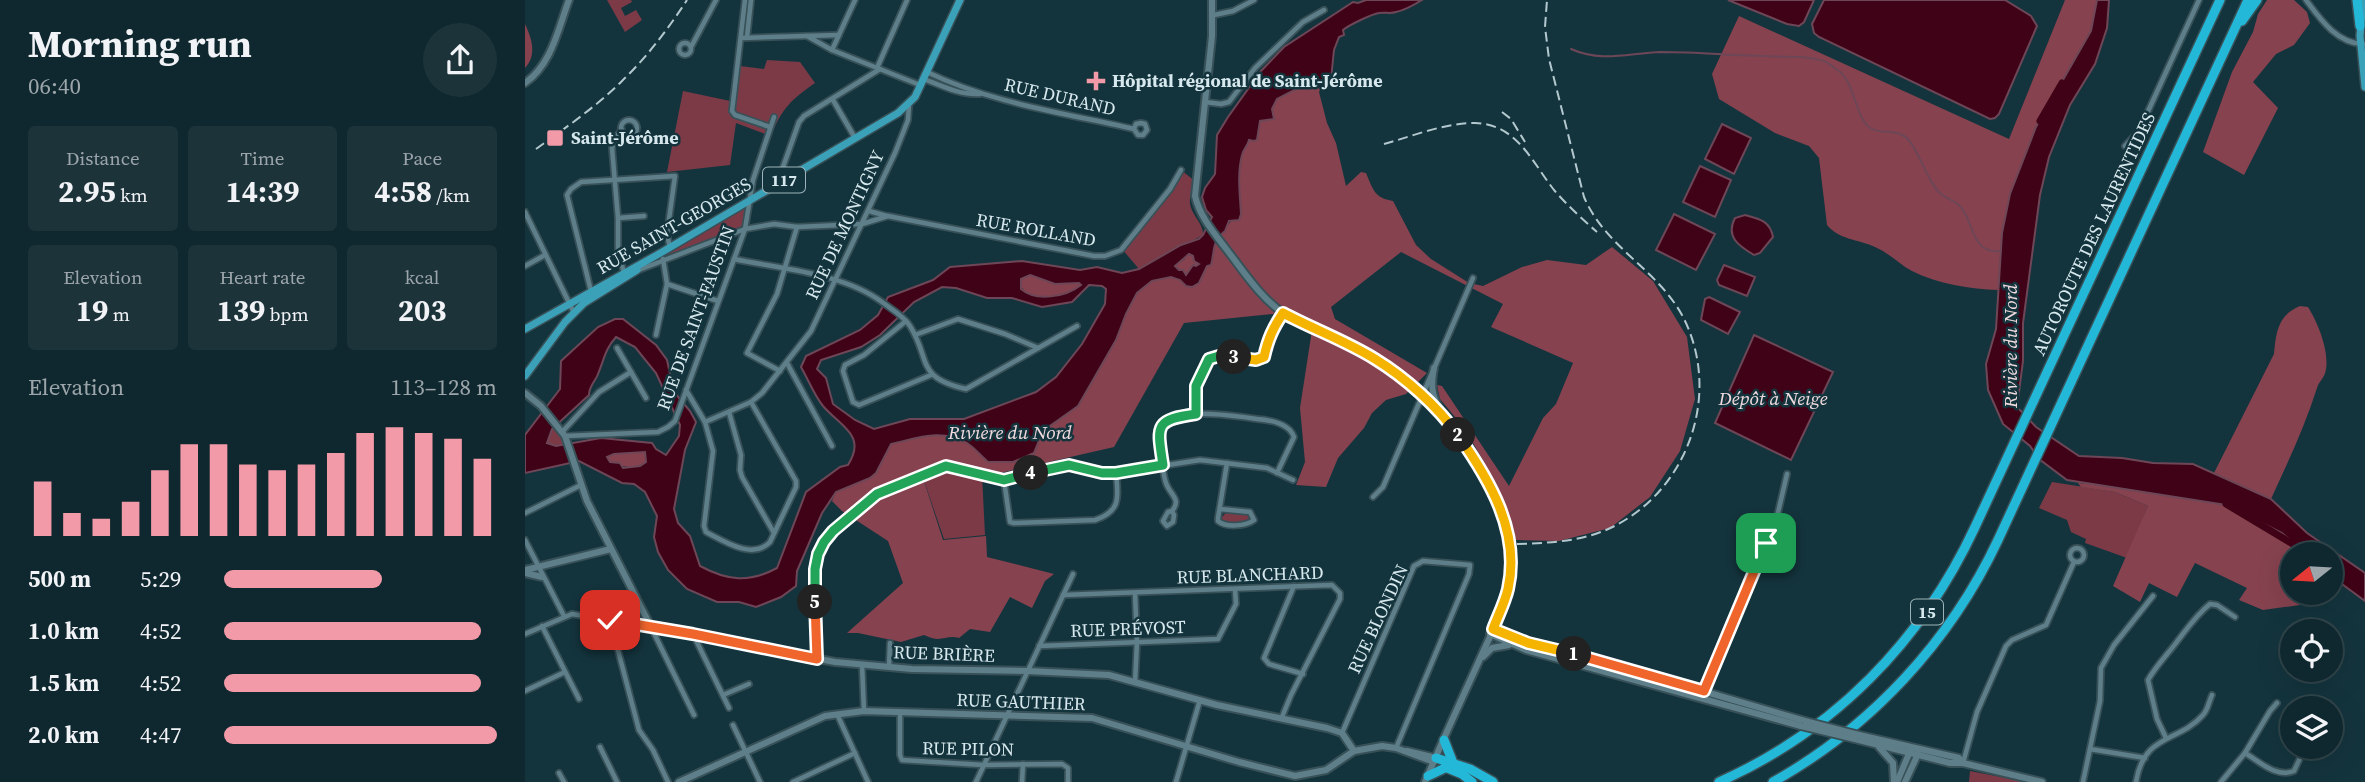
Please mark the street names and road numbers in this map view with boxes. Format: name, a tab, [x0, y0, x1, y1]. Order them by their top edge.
street label: RUE DURAND	[1002, 72, 1118, 121]
street label: AUTOROUTE DES LAURENTIDES	[2026, 108, 2161, 359]
street label: RUE DE MONTIGNY	[799, 146, 890, 303]
road number: 117	[763, 168, 805, 192]
street label: RUE SAINT-GEORGES	[592, 171, 755, 280]
street label: RUE ROLLAND	[974, 207, 1098, 252]
street label: RUE DE SAINT-FAUSTIN	[650, 222, 741, 414]
street label: RUE BLANCHARD	[1176, 559, 1324, 590]
street label: RUE BLONDIN	[1341, 560, 1414, 677]
road number: 15	[1911, 600, 1943, 624]
street label: RUE PRÉVOST	[1070, 614, 1186, 643]
street label: RUE BRIÈRE	[893, 639, 995, 668]
street label: RUE GAUTHIER	[956, 687, 1086, 716]
street label: RUE PILON	[922, 735, 1014, 762]

